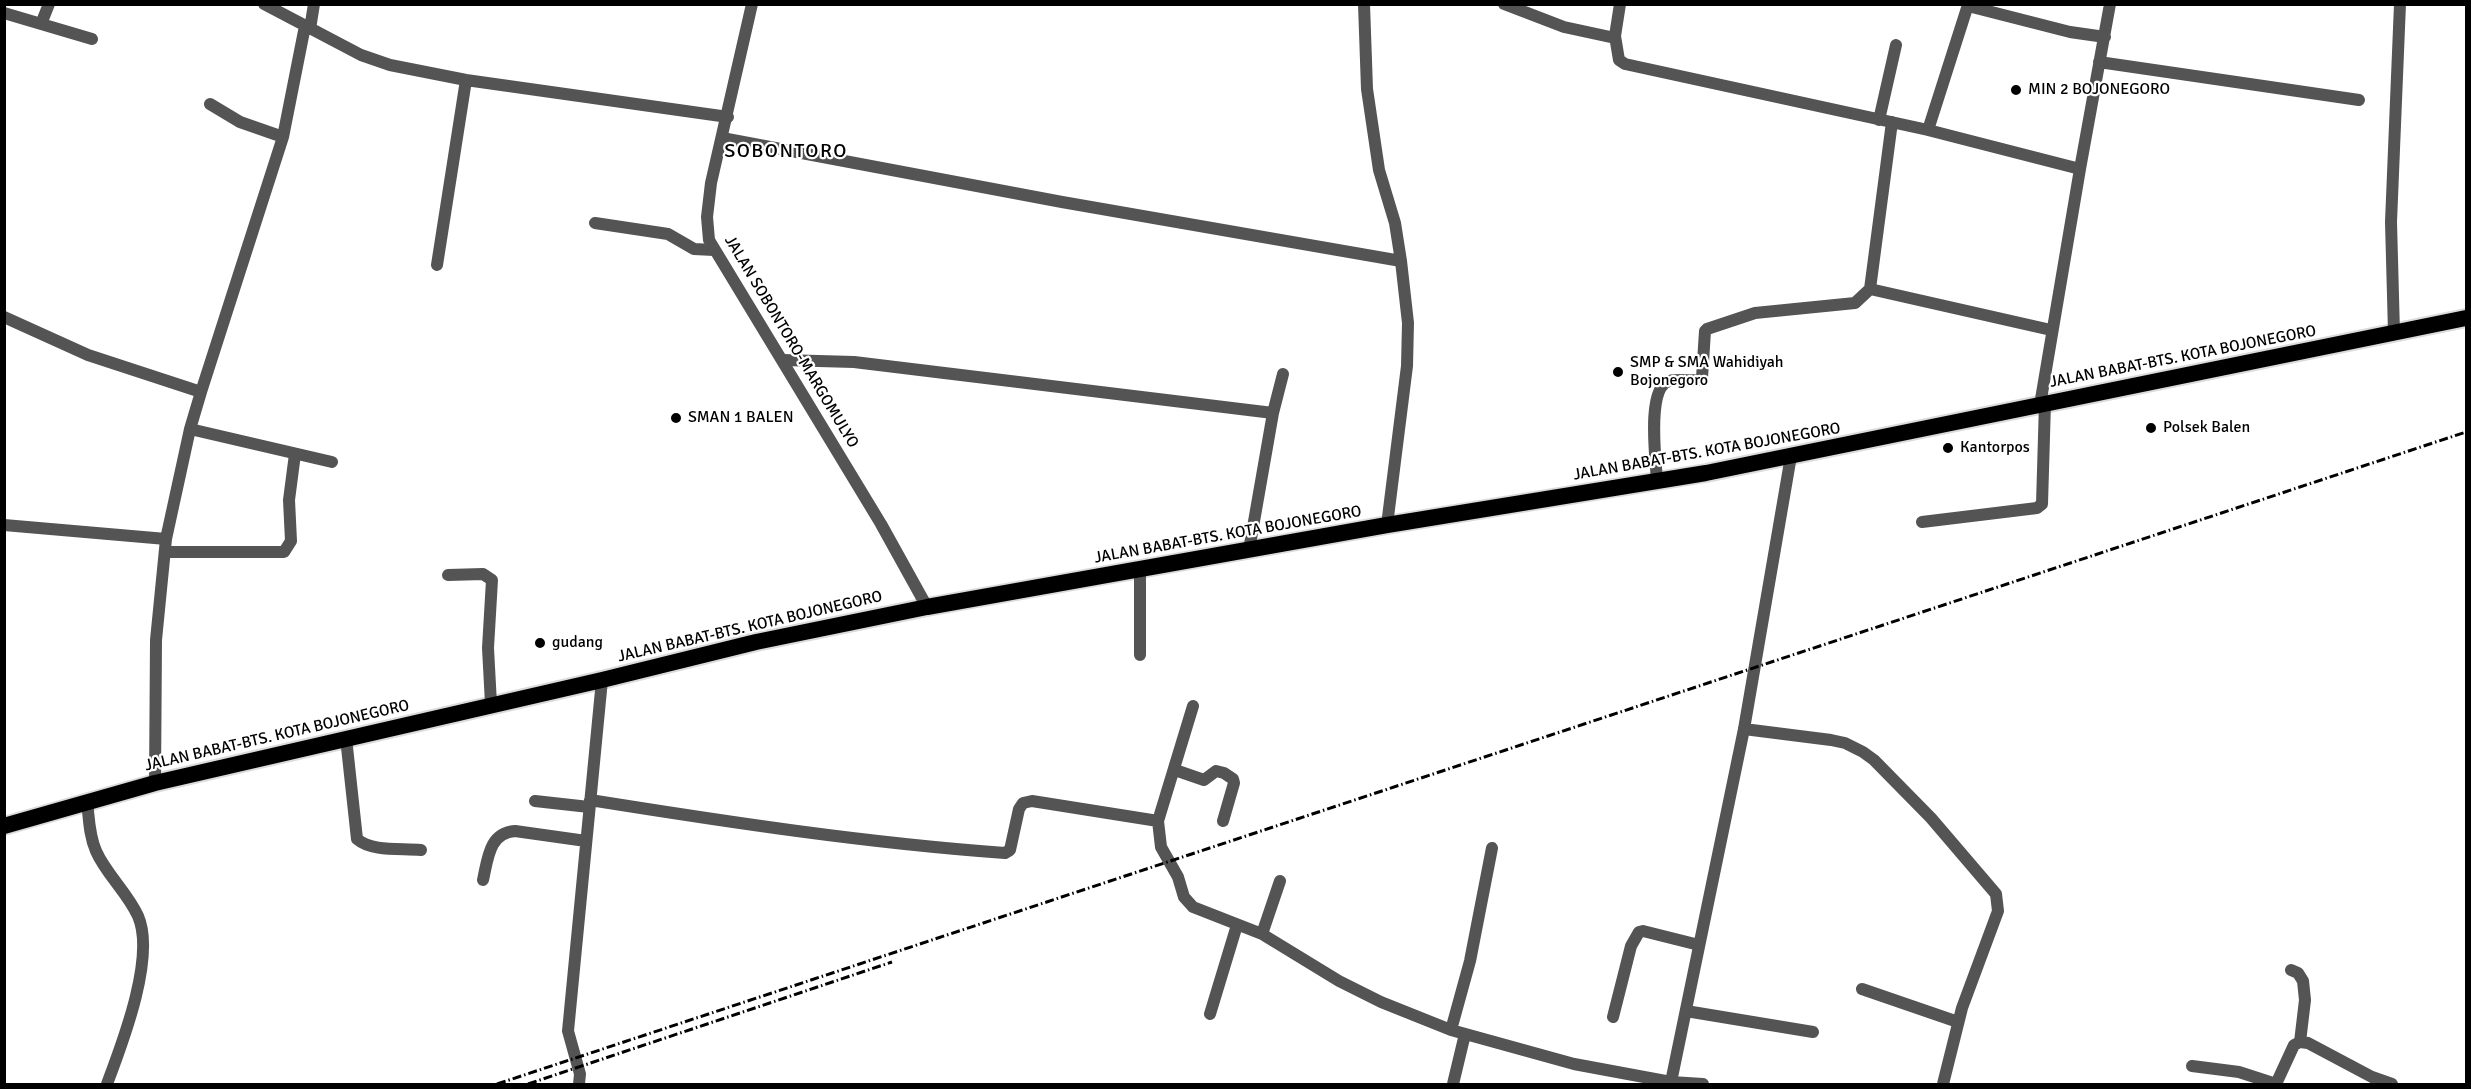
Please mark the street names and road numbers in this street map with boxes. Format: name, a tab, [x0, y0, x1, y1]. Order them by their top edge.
street label: JALAN SOBONTORO-MARGOMULYO	[720, 232, 862, 452]
street label: JALAN BABAT-BTS. KOTA BOJONEGORO	[2048, 322, 2318, 392]
street label: JALAN BABAT-BTS. KOTA BOJONEGORO	[1572, 419, 1842, 485]
street label: JALAN BABAT-BTS. KOTA BOJONEGORO	[1093, 502, 1363, 568]
street label: JALAN BABAT-BTS. KOTA BOJONEGORO	[616, 587, 884, 667]
street label: JALAN BABAT-BTS. KOTA BOJONEGORO	[143, 696, 411, 776]

